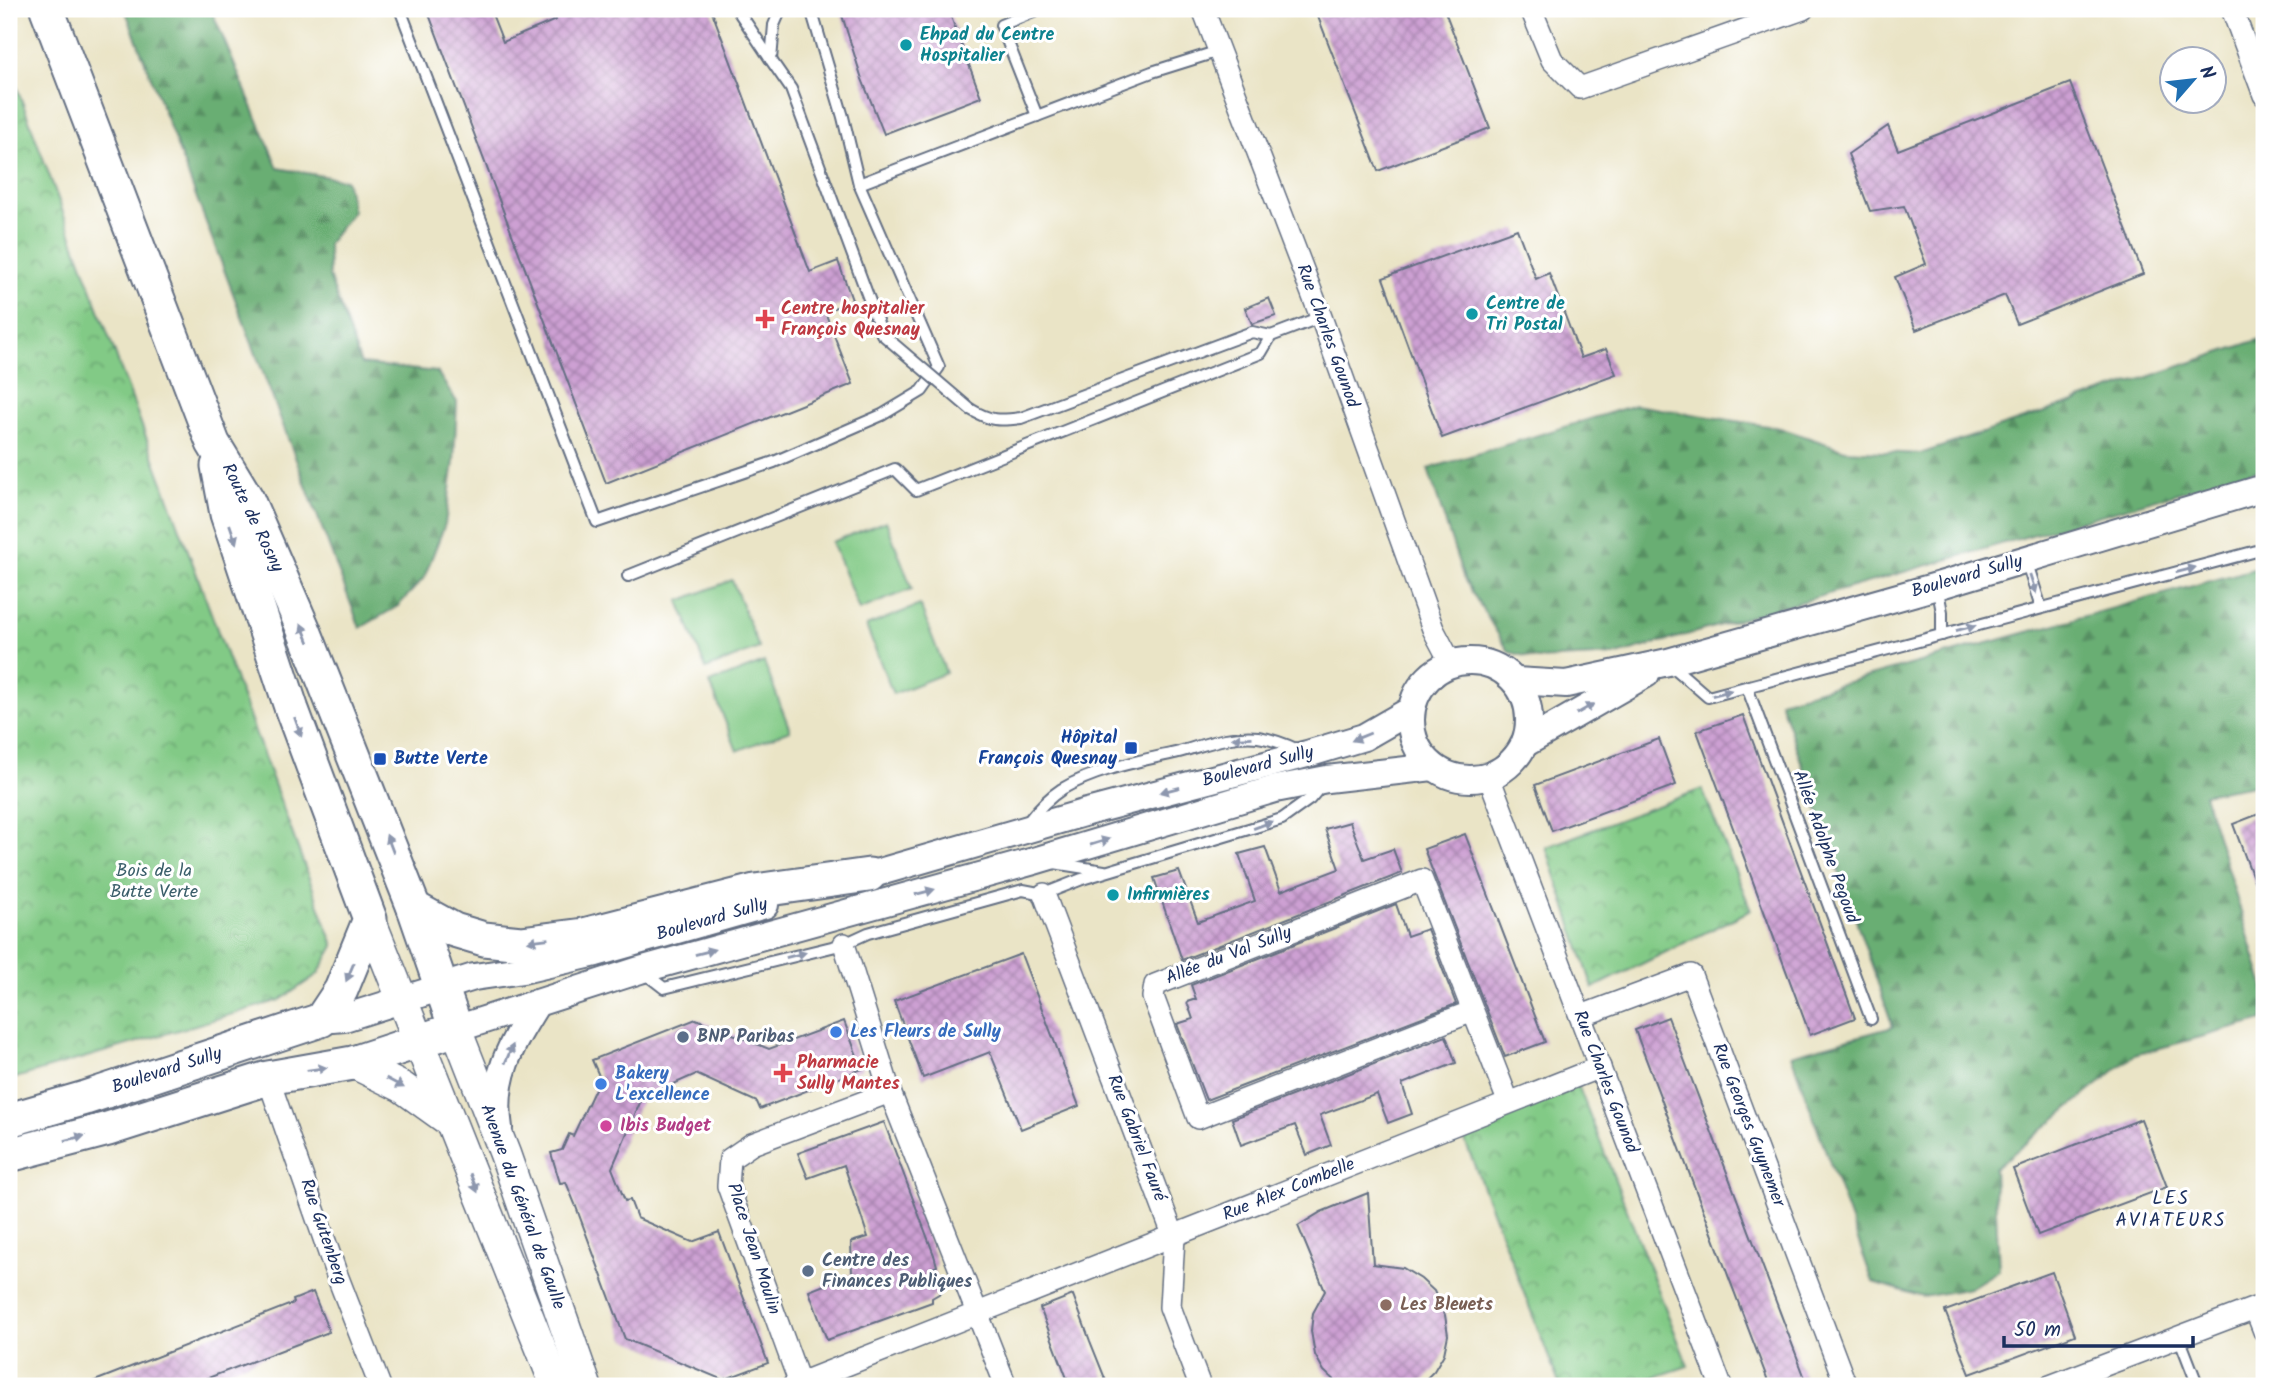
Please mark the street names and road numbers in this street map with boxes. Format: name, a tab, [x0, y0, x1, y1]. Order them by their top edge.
street label: Rue Charles Gounod	[1288, 260, 1367, 413]
street label: Route de Rosny	[213, 458, 291, 578]
street label: Boulevard Sully	[1908, 547, 2027, 607]
street label: Boulevard Sully	[1199, 738, 1318, 796]
street label: Allée Adolphe Pegoud	[1784, 766, 1867, 929]
street label: Boulevard Sully	[653, 890, 772, 950]
street label: Allée du Val Sully	[1162, 918, 1297, 993]
street label: Rue Charles Gounod	[1564, 1006, 1646, 1159]
street label: Boulevard Sully	[108, 1039, 226, 1102]
street label: Rue Georges Guynemer	[1703, 1039, 1793, 1212]
street label: Rue Gabriel Fauré	[1099, 1070, 1174, 1207]
street label: Avenue du Général de Gaulle	[471, 1100, 573, 1314]
street label: Rue Alex Combelle	[1218, 1150, 1360, 1230]
street label: Rue Gutenberg	[291, 1175, 355, 1289]
street label: Place Jean Moulin	[718, 1179, 788, 1319]

